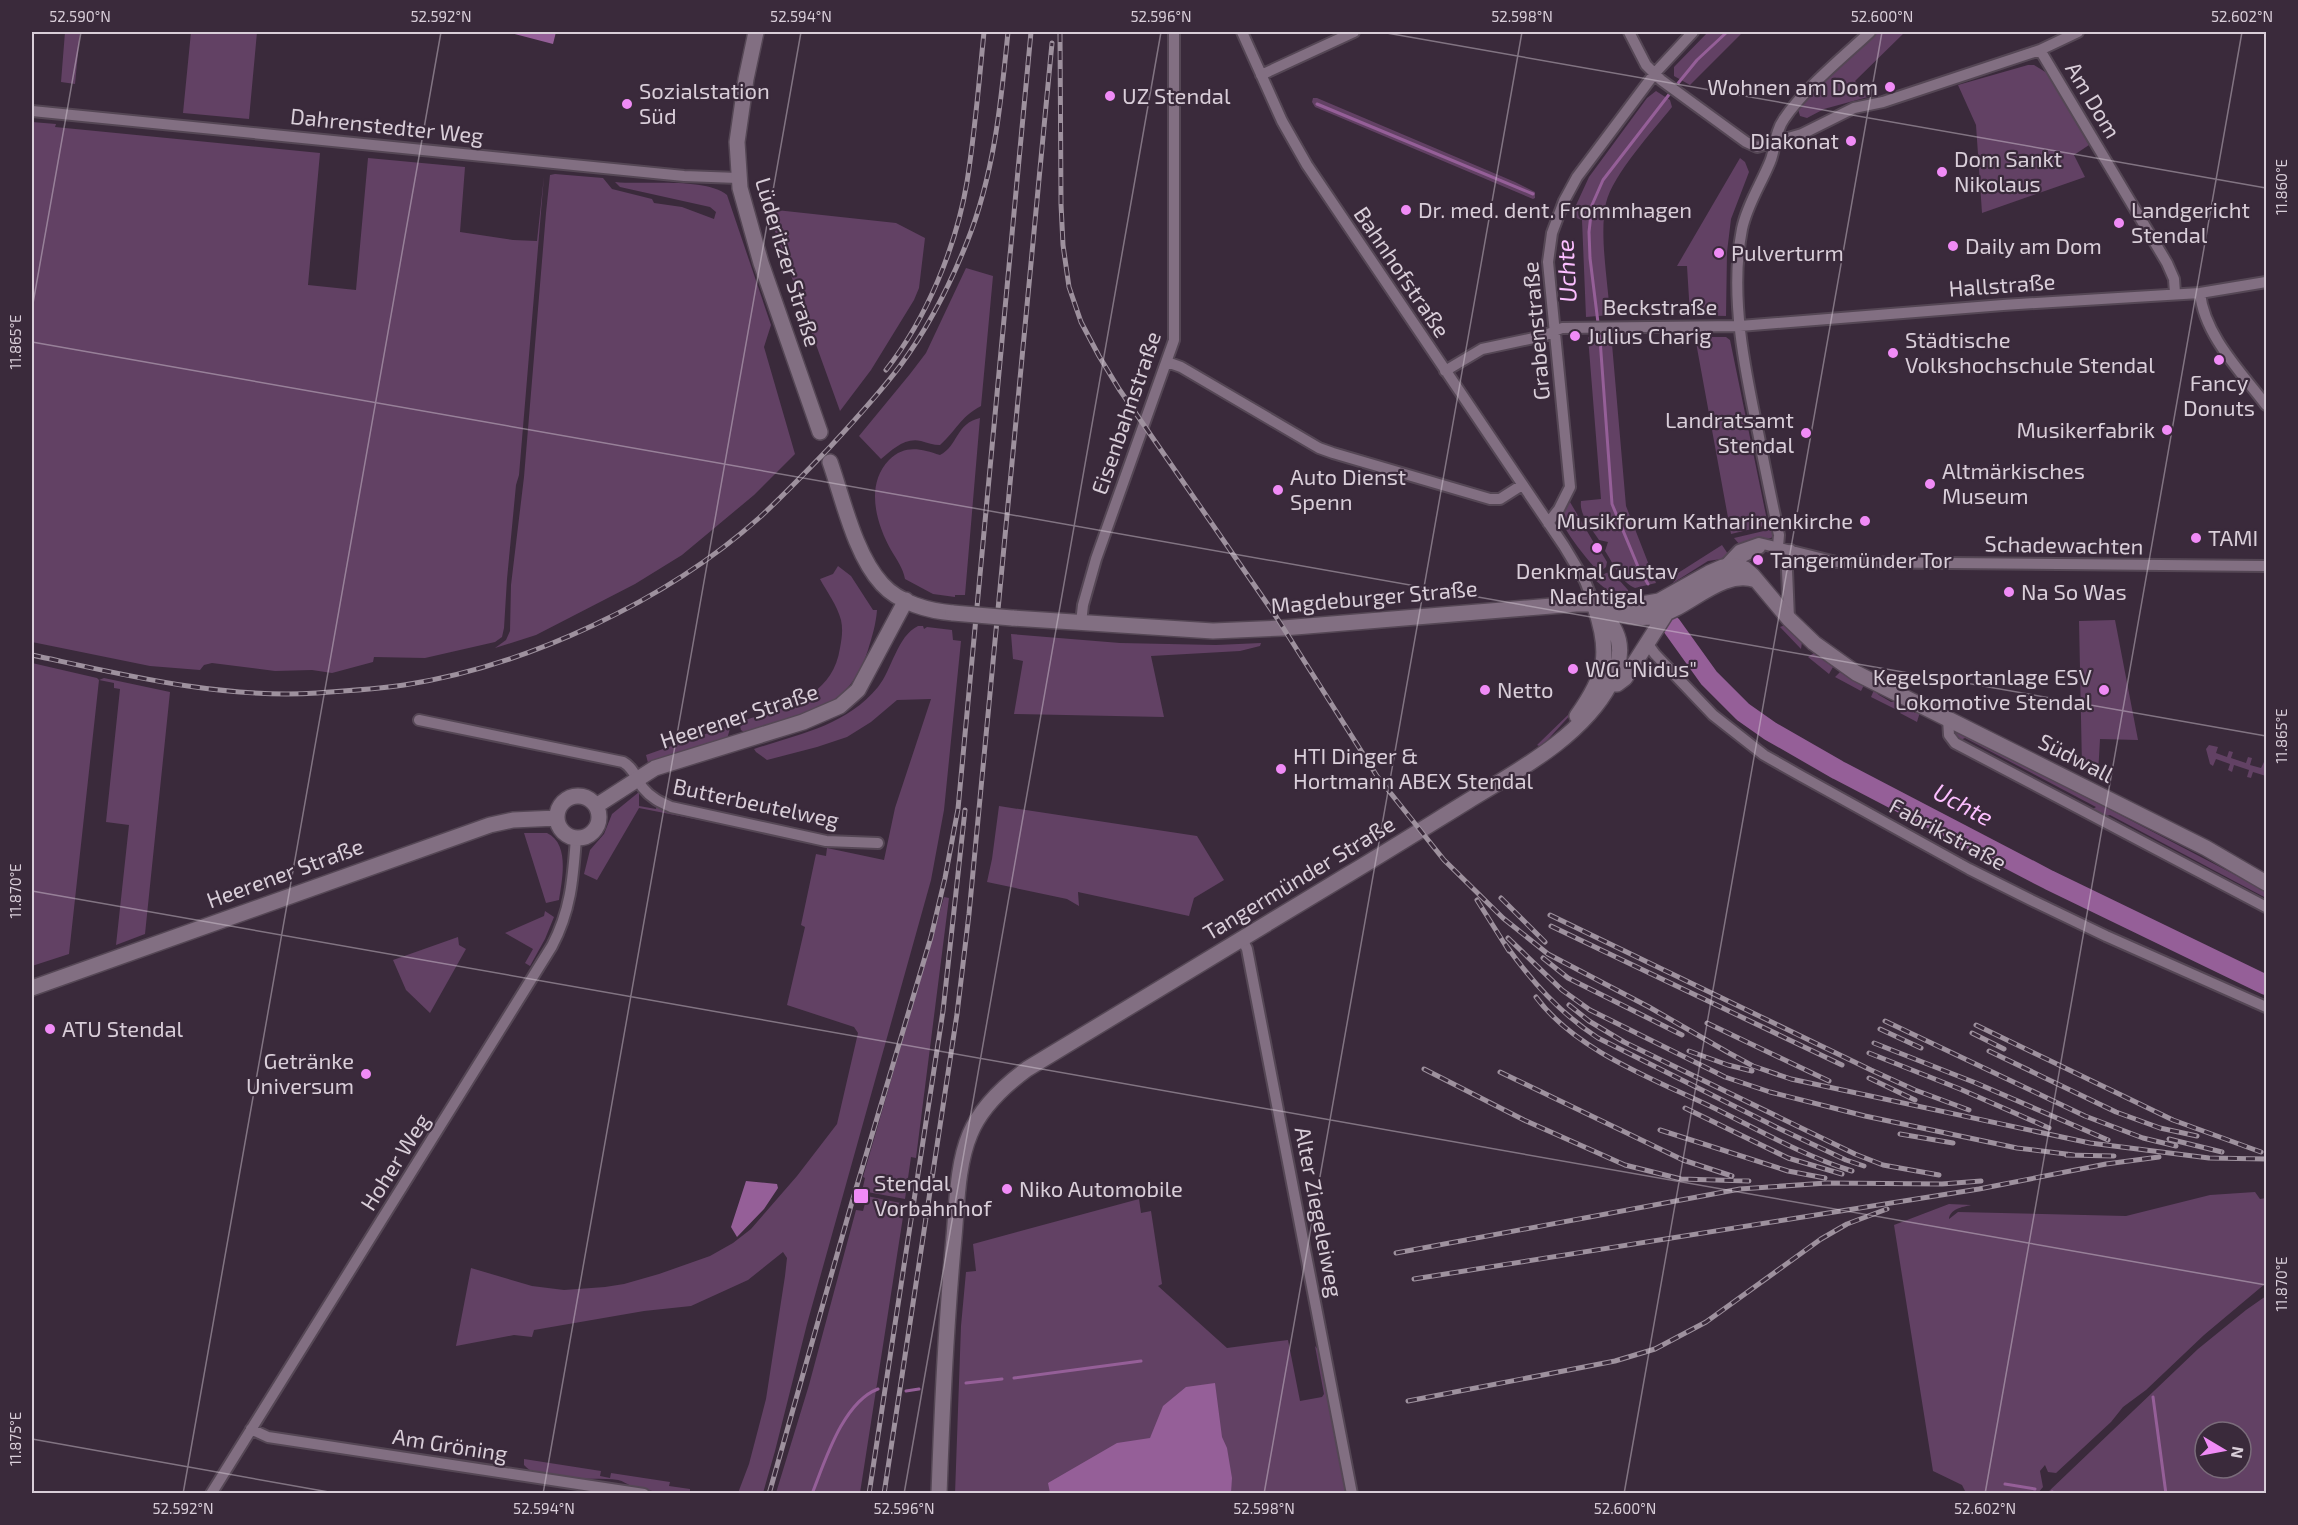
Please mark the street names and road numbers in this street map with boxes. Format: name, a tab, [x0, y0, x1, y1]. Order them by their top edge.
street label: Am Dom	[2061, 57, 2127, 142]
street label: Dahrenstedter Weg	[289, 102, 485, 148]
street label: Lüderitzer Straße	[751, 174, 827, 349]
street label: Bahnhofstraße	[1350, 201, 1456, 342]
street label: Grabenstraße	[1516, 261, 1554, 401]
street label: Hallstraße	[1948, 267, 2056, 301]
street label: Beckstraße	[1603, 293, 1717, 319]
street label: Eisenbahnstraße	[1085, 328, 1165, 498]
street label: Schadewachten	[1984, 530, 2144, 558]
street label: Magdeburger Straße	[1270, 574, 1478, 618]
street label: Heerener Straße	[656, 677, 821, 753]
street label: Südwall	[2035, 727, 2119, 787]
street label: Butterbeutelweg	[671, 772, 842, 832]
street label: Fabrikstraße	[1886, 791, 2011, 875]
street label: Tangermünder Straße	[1198, 810, 1399, 945]
street label: Heerener Straße	[203, 832, 366, 912]
street label: Hoher Weg	[354, 1108, 434, 1215]
street label: Alter Ziegeleiweg	[1291, 1124, 1349, 1299]
street label: Am Gröning	[391, 1422, 509, 1466]

